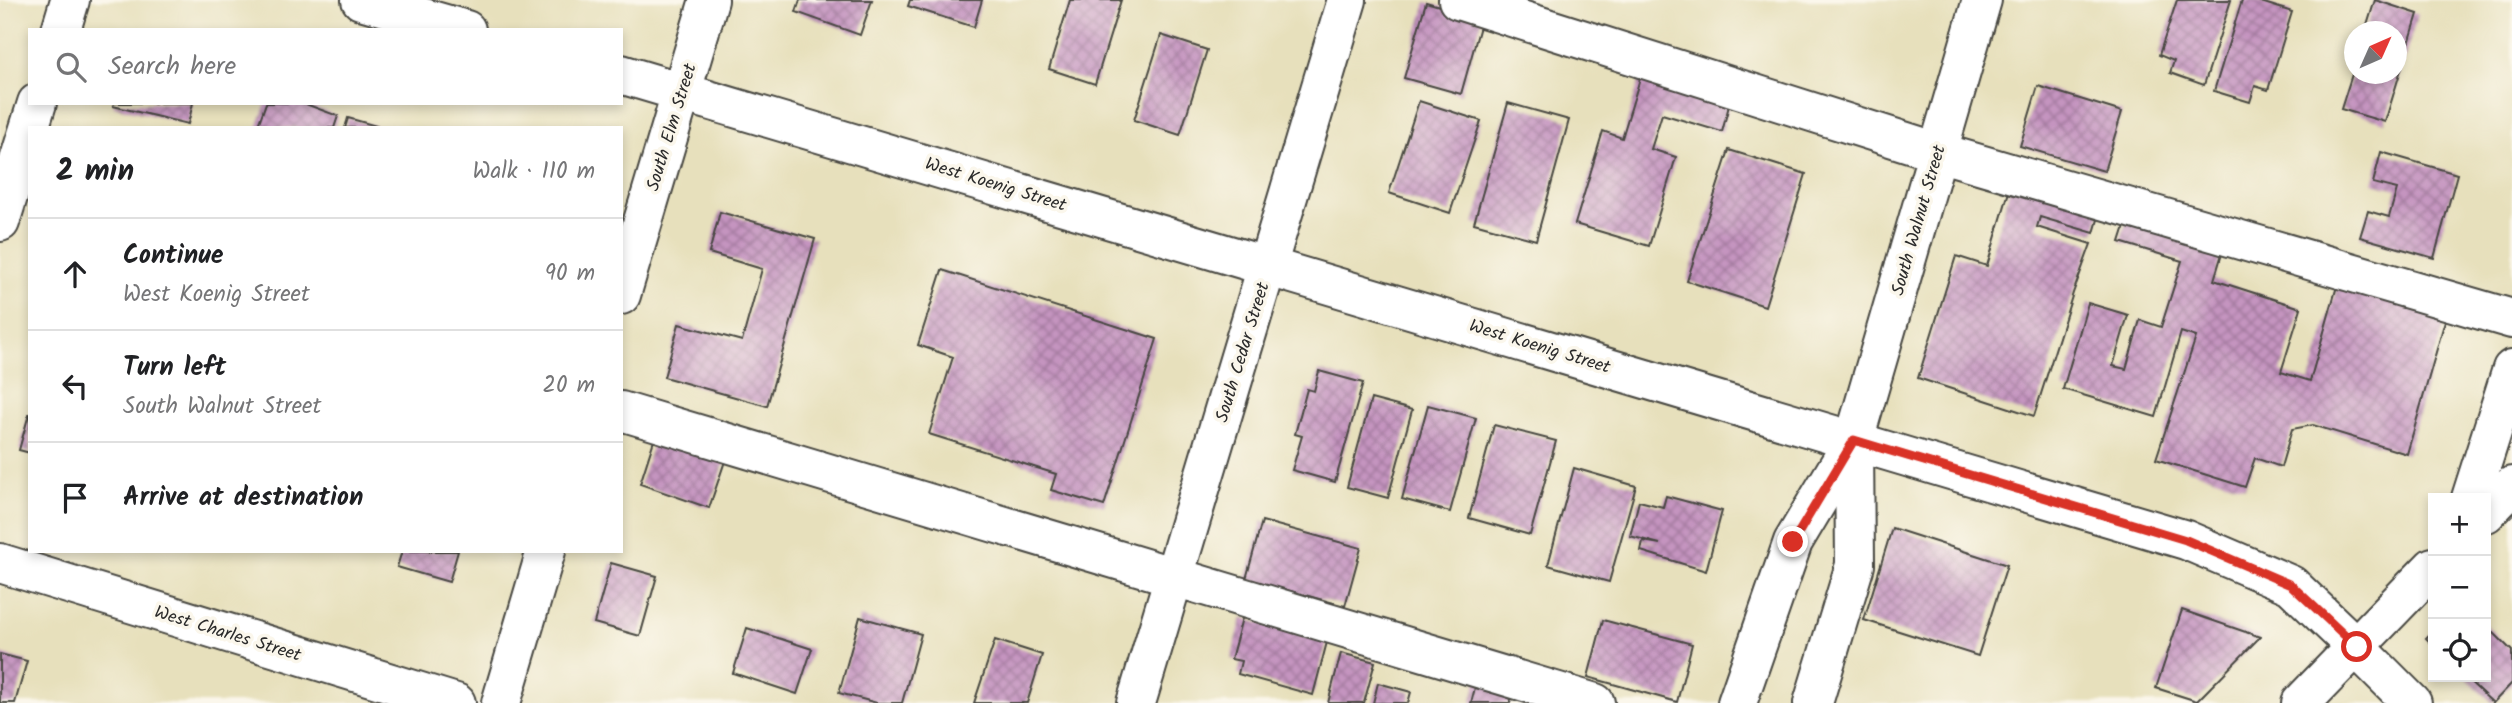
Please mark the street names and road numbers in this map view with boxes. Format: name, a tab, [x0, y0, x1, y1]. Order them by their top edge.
street label: South Elm Street	[639, 59, 706, 195]
street label: South Walnut Street	[1884, 141, 1955, 299]
street label: West Koenig Street	[921, 150, 1071, 221]
street label: South Cedar Street	[1208, 278, 1279, 426]
street label: West Koenig Street	[1465, 312, 1615, 383]
street label: West Charles Street	[151, 598, 305, 671]

